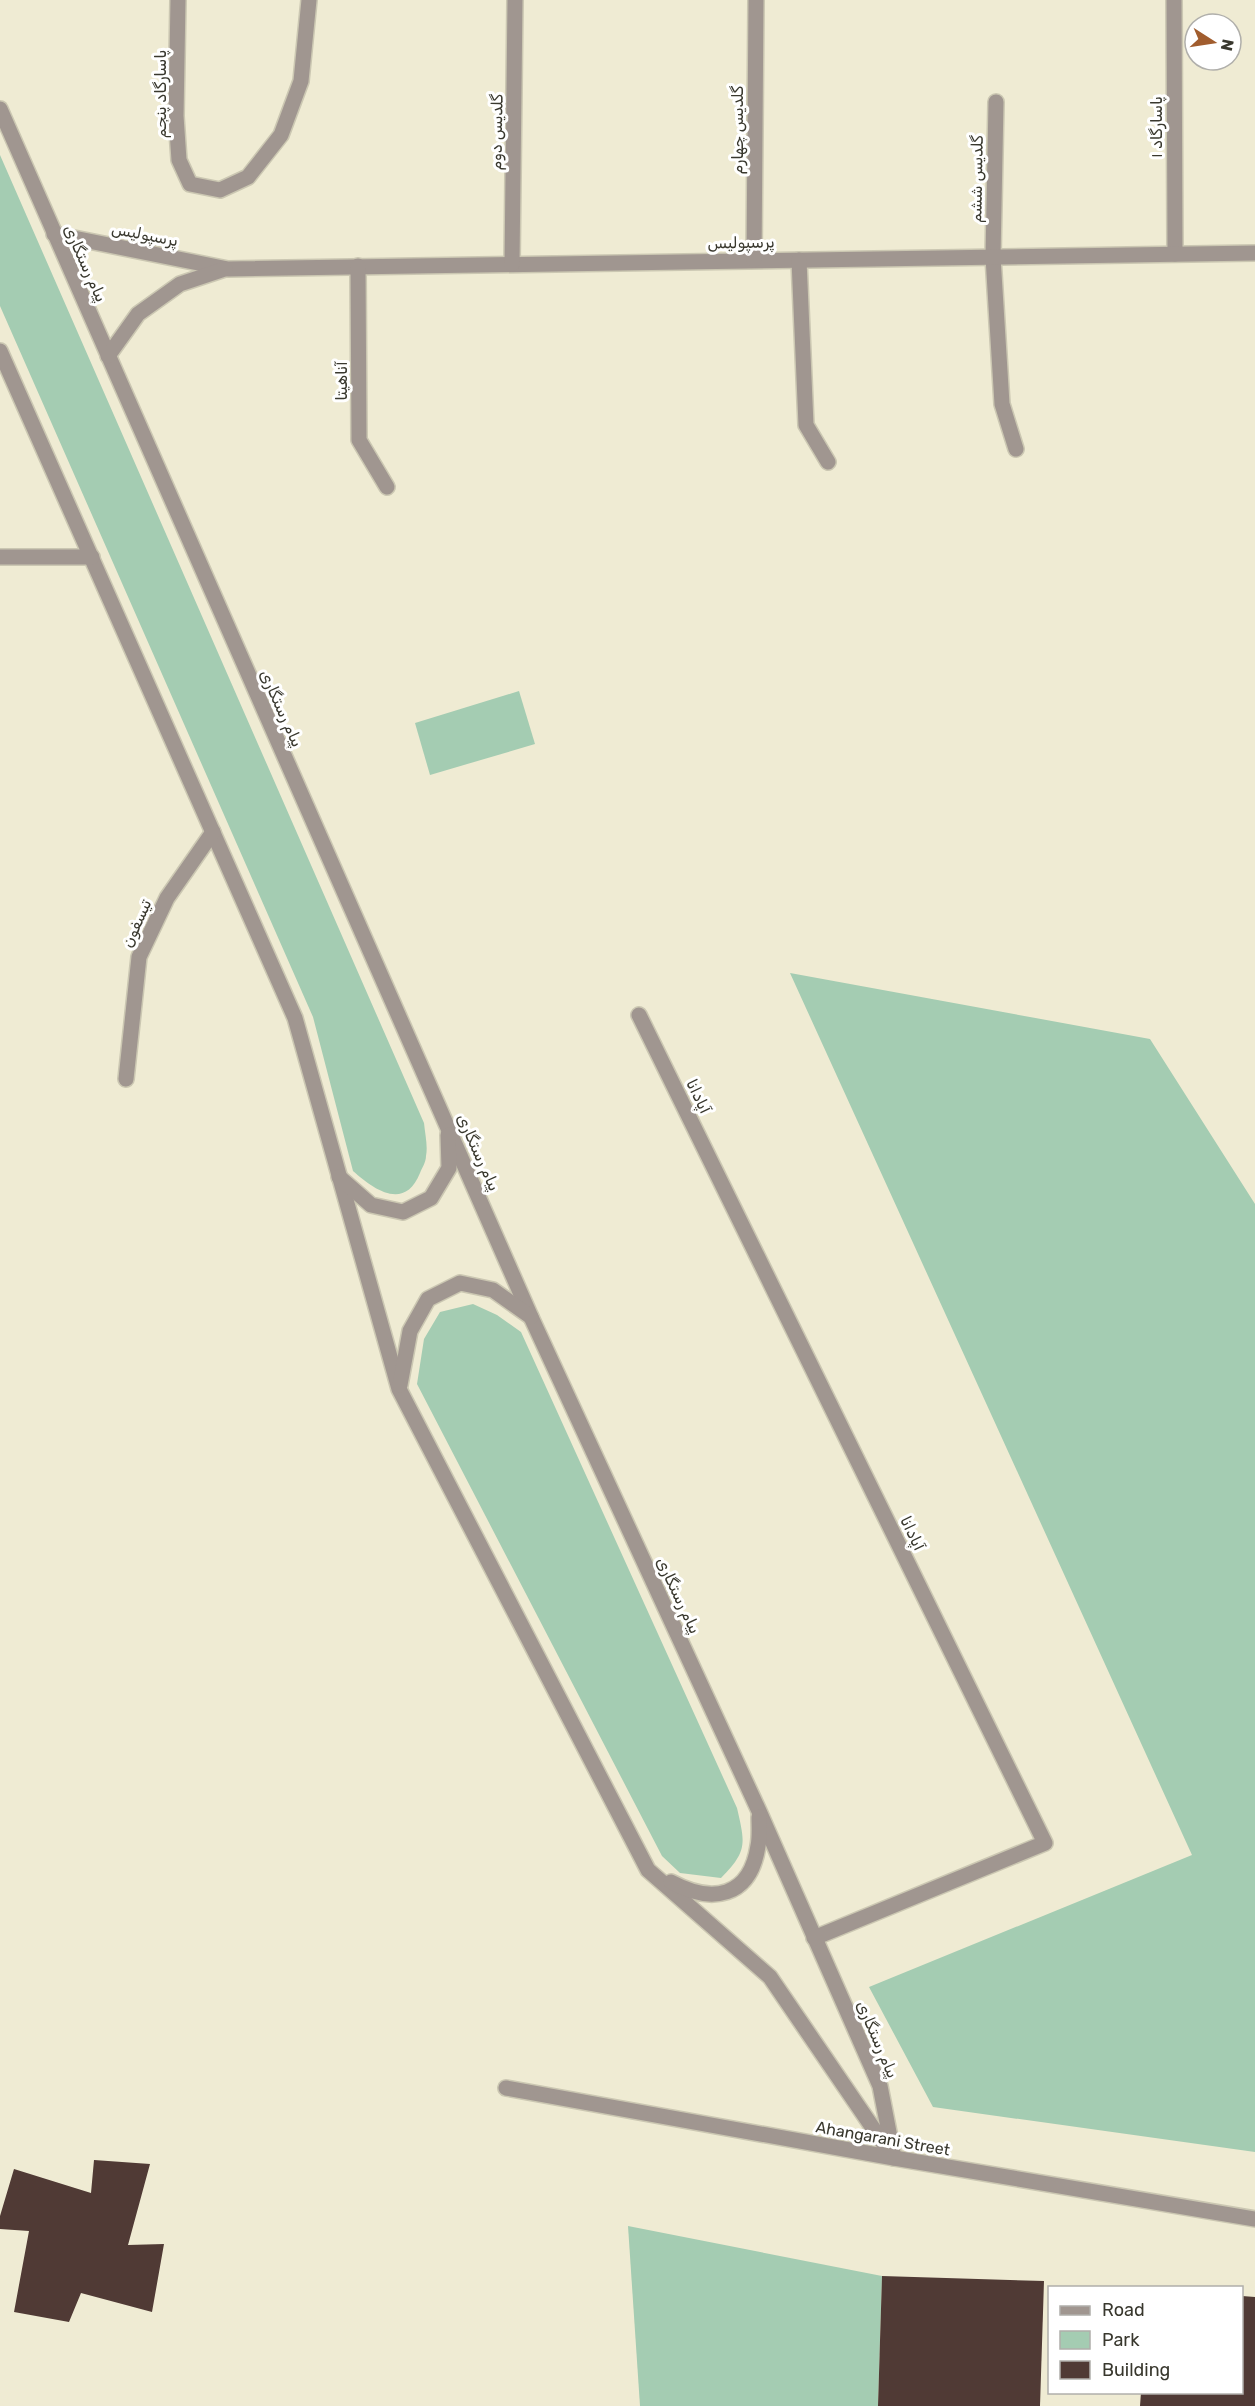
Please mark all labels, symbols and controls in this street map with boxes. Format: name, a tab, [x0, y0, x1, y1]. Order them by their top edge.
north arrow	[1183, 12, 1243, 72]
text: N	[1217, 37, 1238, 53]
street label: پاسارگاد پنجم	[151, 50, 171, 138]
street label: گلدیس چهارم	[728, 85, 748, 174]
street label: گلدیس دوم	[486, 93, 508, 170]
street label: پاسارگاد ۱	[1147, 96, 1167, 158]
street label: گلدیس ششم	[966, 134, 988, 223]
street label: پرسپولیس	[110, 219, 180, 251]
street label: پیام رستگاری	[59, 222, 111, 305]
street label: پرسپولیس	[707, 232, 775, 254]
street label: آناهیتا	[332, 361, 351, 401]
street label: پیام رستگاری	[255, 667, 307, 750]
street label: تیسفون	[117, 896, 156, 951]
street label: آپادانا	[681, 1076, 715, 1117]
street label: پیام رستگاری	[452, 1111, 504, 1194]
street label: آپادانا	[895, 1513, 929, 1554]
street label: پیام رستگاری	[652, 1554, 705, 1637]
street label: پیام رستگاری	[852, 1998, 902, 2081]
street label: Ahangarani Street	[814, 2117, 951, 2160]
legend	[1048, 2286, 1243, 2394]
text: Road	[1102, 2299, 1145, 2321]
text: Park	[1102, 2329, 1140, 2351]
text: Building	[1102, 2359, 1170, 2381]

